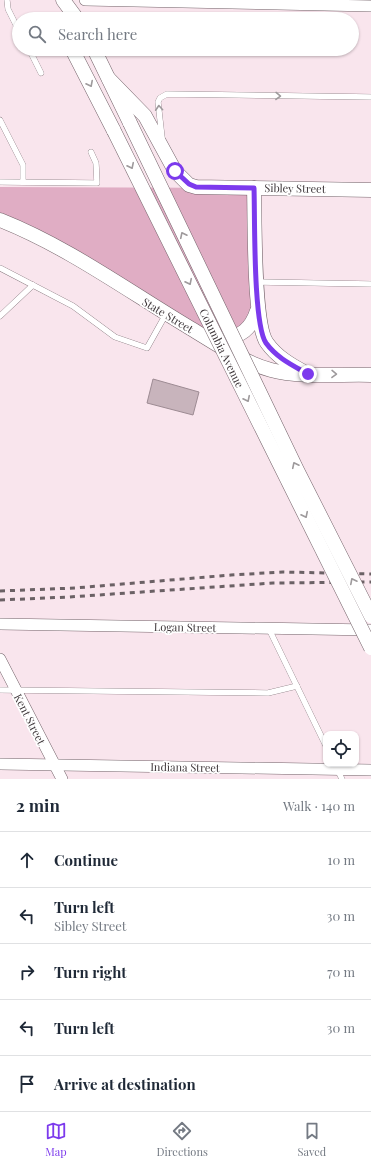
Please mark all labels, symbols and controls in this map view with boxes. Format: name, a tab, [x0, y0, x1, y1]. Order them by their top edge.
search box	[12, 12, 359, 56]
icon: search	[26, 23, 48, 45]
text: Search here	[58, 24, 137, 44]
one-way arrow	[85, 80, 93, 87]
one-way arrow	[275, 92, 281, 100]
one-way arrow	[155, 105, 164, 111]
one-way arrow	[126, 162, 134, 169]
route start	[166, 162, 184, 180]
street label: Sibley Street	[264, 180, 326, 196]
one-way arrow	[181, 231, 188, 239]
one-way arrow	[184, 278, 192, 286]
street label: State Street	[140, 294, 196, 336]
street label: Columbia Avenue	[196, 306, 248, 390]
route end	[299, 365, 317, 383]
one-way arrow	[331, 370, 337, 378]
one-way arrow	[242, 395, 250, 402]
one-way arrow	[292, 462, 300, 469]
one-way arrow	[300, 511, 308, 519]
one-way arrow	[351, 578, 358, 585]
street label: Logan Street	[154, 619, 216, 635]
street label: Kent Street	[11, 691, 49, 747]
map controls	[323, 731, 359, 767]
button: locate	[323, 731, 359, 767]
street label: Indiana Street	[150, 759, 220, 775]
text: 2 min	[16, 794, 60, 816]
text: Walk · 140 m	[283, 797, 355, 814]
icon: ahead	[16, 849, 38, 871]
text: Continue	[54, 850, 118, 870]
text: 10 m	[328, 851, 355, 868]
text: Turn left	[54, 897, 115, 917]
icon: left	[16, 905, 38, 927]
text: 30 m	[327, 907, 355, 924]
text: Sibley Street	[54, 917, 126, 934]
icon: right	[16, 961, 38, 983]
text: Turn right	[54, 962, 127, 982]
text: 70 m	[327, 963, 355, 980]
icon: left	[16, 1017, 38, 1039]
text: Turn left	[54, 1018, 115, 1038]
text: 30 m	[327, 1019, 355, 1036]
icon: arrive	[16, 1073, 38, 1095]
text: Arrive at destination	[54, 1074, 196, 1094]
tab: Map	[45, 1120, 67, 1159]
tab: Directions	[156, 1120, 208, 1159]
tab: Saved	[298, 1120, 326, 1159]

